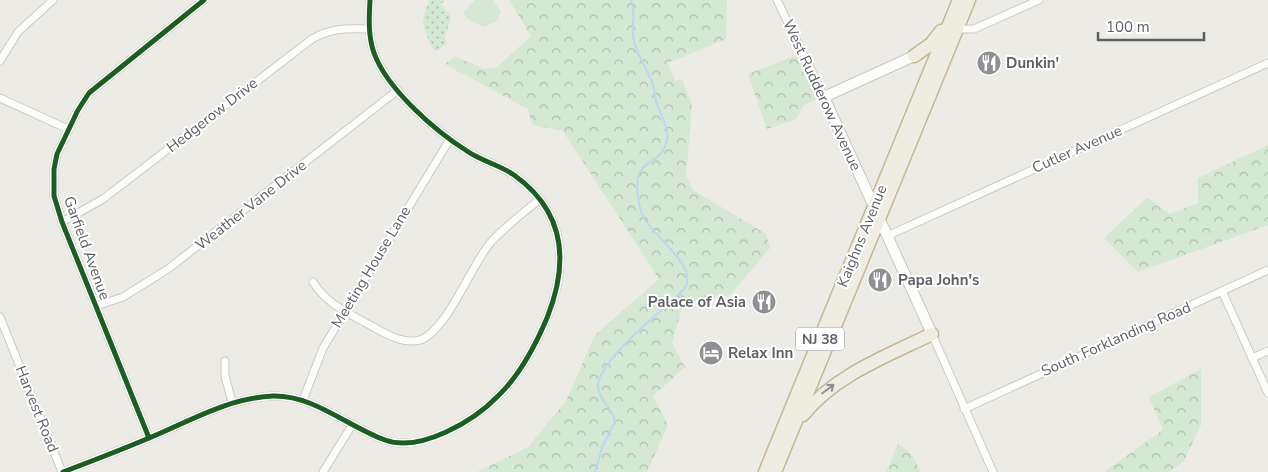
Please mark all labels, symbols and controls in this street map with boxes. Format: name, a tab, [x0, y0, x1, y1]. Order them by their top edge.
scale bar	[1098, 10, 1204, 42]
street label: West Rudderow Avenue	[778, 16, 866, 174]
text: 100 m	[1106, 17, 1150, 37]
restaurant icon: Dunkin'	[976, 50, 1002, 76]
place label: Dunkin'	[1006, 53, 1059, 73]
street label: Hedgerow Drive	[162, 73, 262, 157]
street label: Cutler Avenue	[1029, 120, 1125, 178]
street label: Weather Vane Drive	[191, 155, 311, 255]
street label: Kaighns Avenue	[832, 182, 892, 290]
street label: Garfield Avenue	[59, 193, 115, 303]
street label: Meeting House Lane	[327, 202, 415, 332]
restaurant icon: Papa John's	[867, 267, 893, 293]
place label: Papa John's	[898, 270, 979, 290]
restaurant icon: Palace of Asia	[751, 289, 777, 315]
place label: Palace of Asia	[648, 292, 746, 312]
street label: South Forklanding Road	[1038, 297, 1194, 381]
road number: NJ 38	[796, 328, 844, 350]
hotel icon: Relax Inn	[698, 340, 724, 366]
place label: Relax Inn	[728, 343, 793, 363]
street label: Harvest Road	[11, 363, 63, 455]
one-way arrow	[821, 384, 835, 394]

